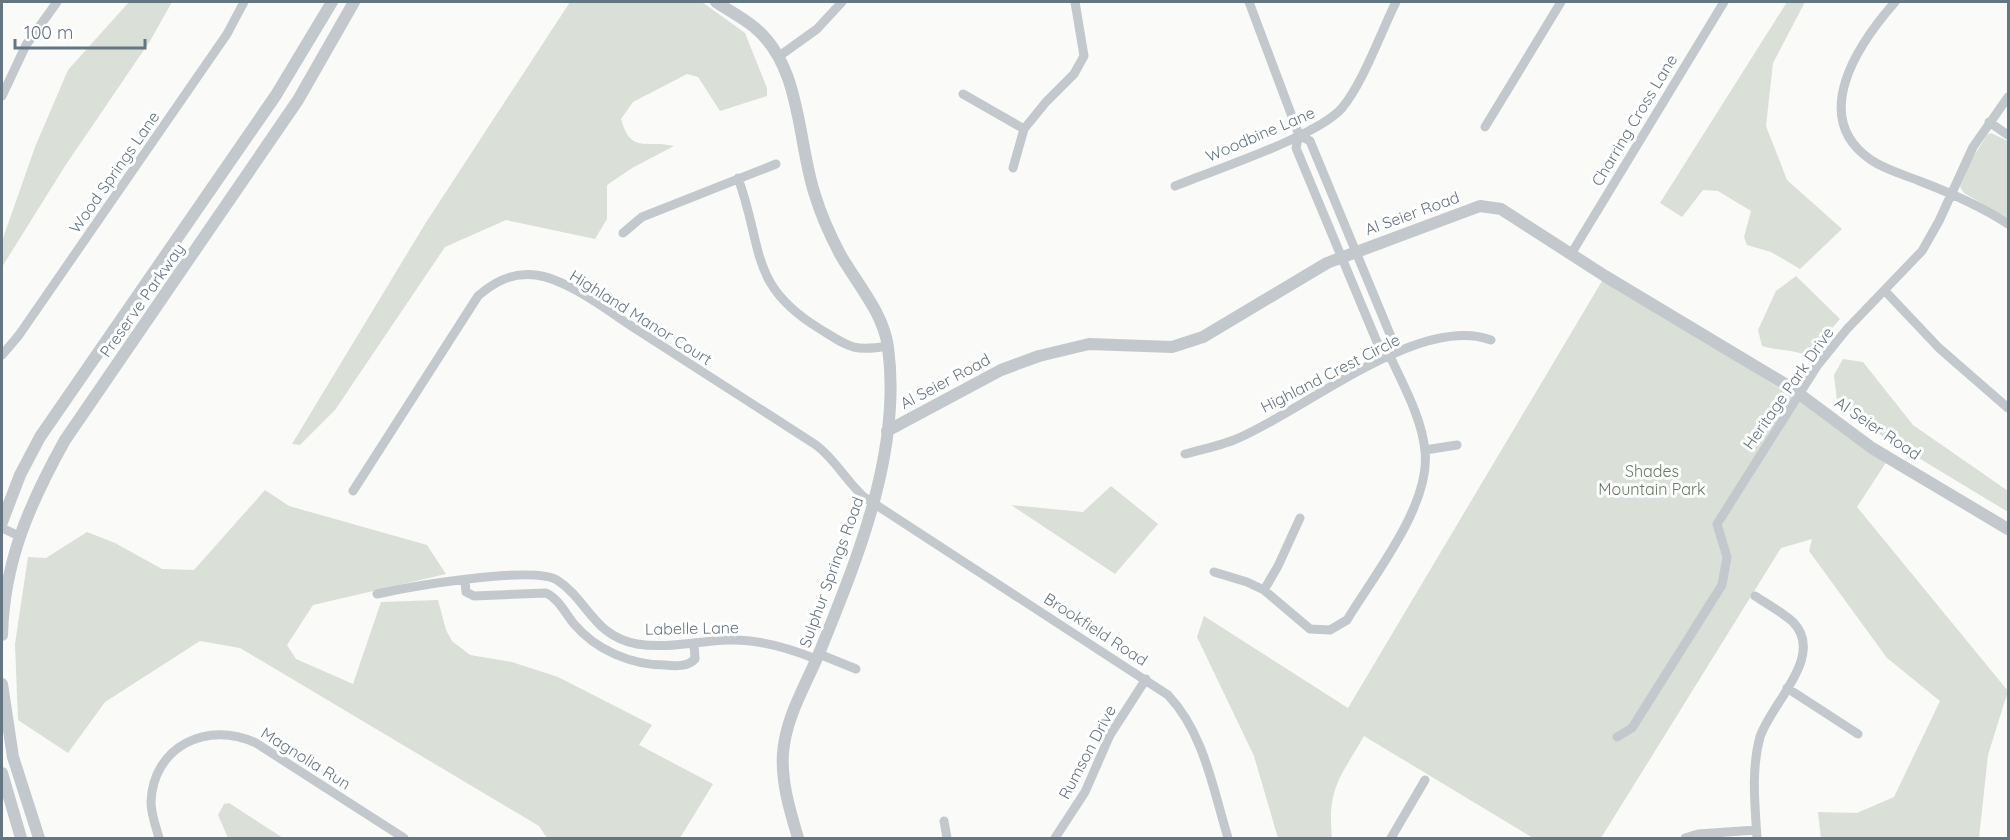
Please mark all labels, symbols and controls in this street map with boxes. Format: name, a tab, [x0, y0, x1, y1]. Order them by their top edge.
scale bar	[15, 12, 146, 50]
text: 100 m	[24, 21, 73, 44]
street label: Charring Cross Lane	[1587, 50, 1681, 190]
street label: Woodbine Lane	[1202, 102, 1318, 166]
street label: Wood Springs Lane	[64, 107, 164, 237]
street label: Al Seier Road	[1362, 187, 1462, 239]
street label: Preserve Parkway	[95, 239, 189, 361]
street label: Highland Manor Court	[566, 265, 716, 369]
street label: Heritage Park Drive	[1738, 323, 1838, 453]
street label: Highland Crest Circle	[1257, 329, 1403, 417]
street label: Al Seier Road	[897, 349, 993, 413]
street label: Al Seier Road	[1831, 392, 1925, 464]
park label: Shades Mountain Park	[1598, 461, 1706, 499]
street label: Sulphur Springs Road	[794, 494, 868, 650]
street label: Brookfield Road	[1040, 588, 1152, 670]
street label: Labelle Lane	[645, 617, 739, 639]
street label: Rumson Drive	[1054, 702, 1120, 802]
street label: Magnolia Run	[257, 723, 355, 793]

